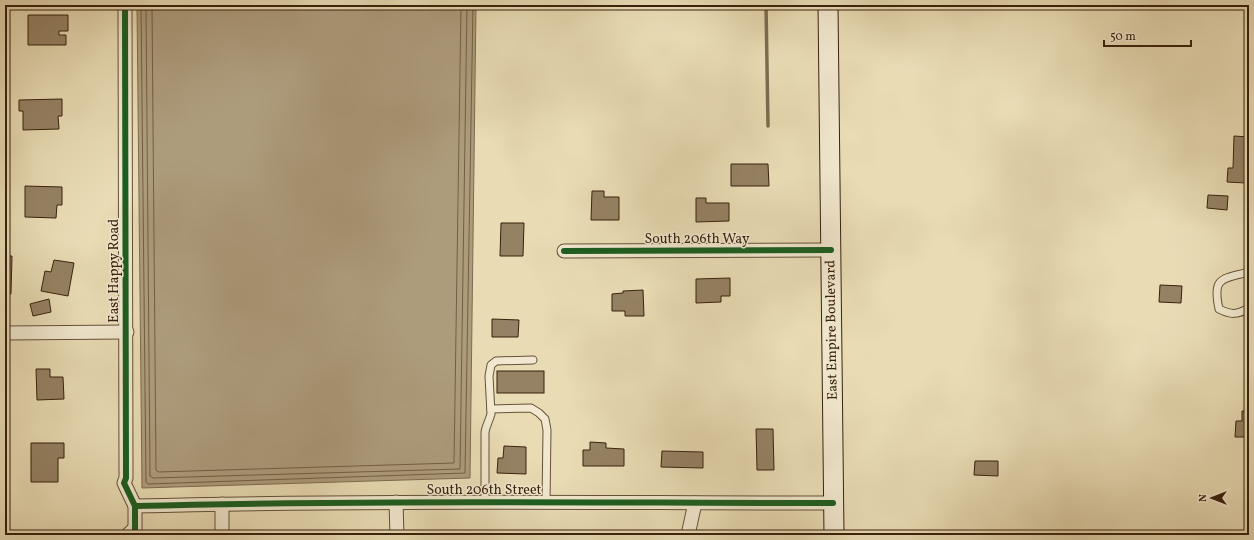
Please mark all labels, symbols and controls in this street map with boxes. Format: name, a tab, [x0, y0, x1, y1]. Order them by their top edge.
scale bar	[1104, 22, 1191, 48]
text: 50 m	[1110, 29, 1136, 45]
street label: East Happy Road	[105, 219, 124, 323]
street label: South 206th Way	[644, 230, 750, 249]
street label: East Empire Boulevard	[821, 260, 843, 400]
north arrow	[1192, 478, 1232, 518]
street label: South 206th Street	[427, 481, 542, 500]
text: N	[1196, 494, 1211, 502]

